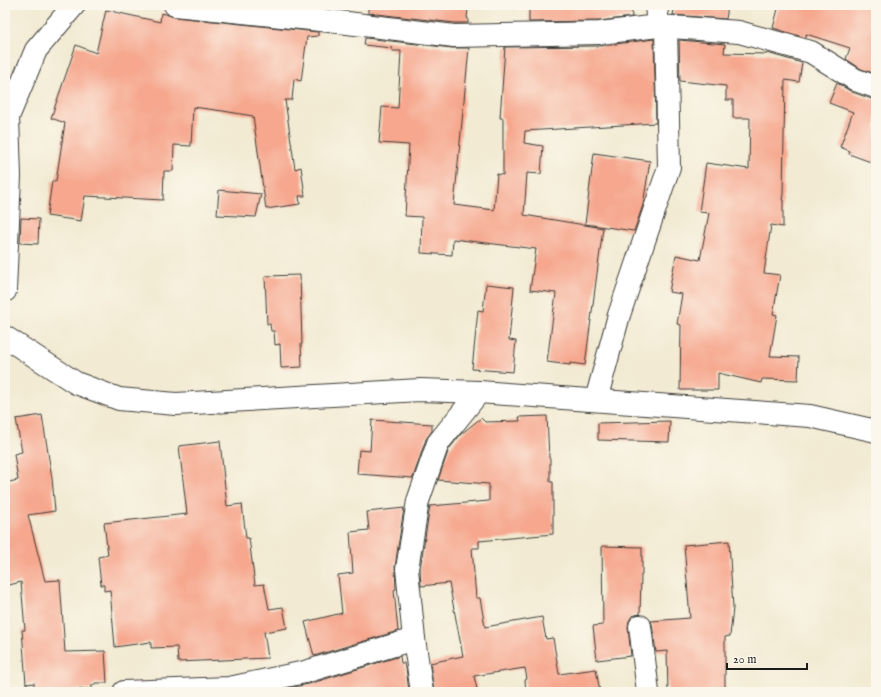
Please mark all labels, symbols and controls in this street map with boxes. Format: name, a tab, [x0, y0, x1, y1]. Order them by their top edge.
scale bar	[727, 645, 807, 671]
text: 20 m	[733, 652, 756, 667]

